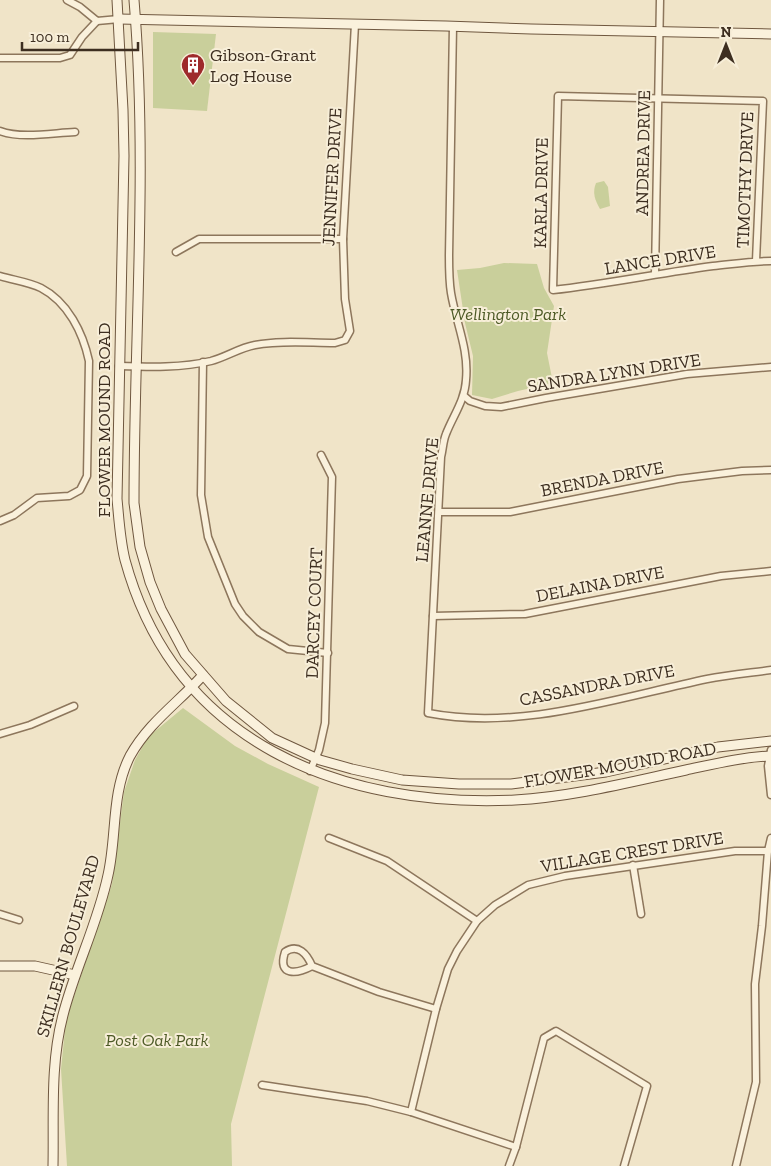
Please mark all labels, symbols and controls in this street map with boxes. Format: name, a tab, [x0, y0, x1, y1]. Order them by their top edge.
scale bar	[22, 20, 139, 52]
north arrow	[701, 20, 751, 70]
text: N	[721, 24, 732, 41]
text: 100 m	[30, 28, 69, 46]
place label: Gibson-Grant Log House	[210, 44, 317, 87]
building icon: Gibson-Grant Log House	[180, 52, 206, 86]
street label: ANDREA DRIVE	[631, 90, 655, 216]
street label: JENNIFER DRIVE	[317, 107, 347, 247]
street label: TIMOTHY DRIVE	[732, 111, 758, 249]
street label: KARLA DRIVE	[529, 137, 553, 249]
street label: LANCE DRIVE	[603, 240, 717, 280]
park label: Wellington Park	[450, 303, 566, 325]
street label: FLOWER MOUND ROAD	[93, 323, 115, 517]
street label: SANDRA LYNN DRIVE	[526, 348, 702, 398]
street label: LEANNE DRIVE	[411, 437, 443, 563]
street label: BRENDA DRIVE	[539, 456, 665, 502]
street label: DARCEY COURT	[301, 547, 327, 679]
street label: DELAINA DRIVE	[534, 561, 666, 607]
street label: CASSANDRA DRIVE	[518, 659, 676, 711]
street label: FLOWER MOUND ROAD	[522, 737, 718, 793]
street label: VILLAGE CREST DRIVE	[538, 827, 725, 877]
street label: SKILLERN BOULEVARD	[31, 852, 105, 1040]
park label: Post Oak Park	[106, 1029, 208, 1051]

